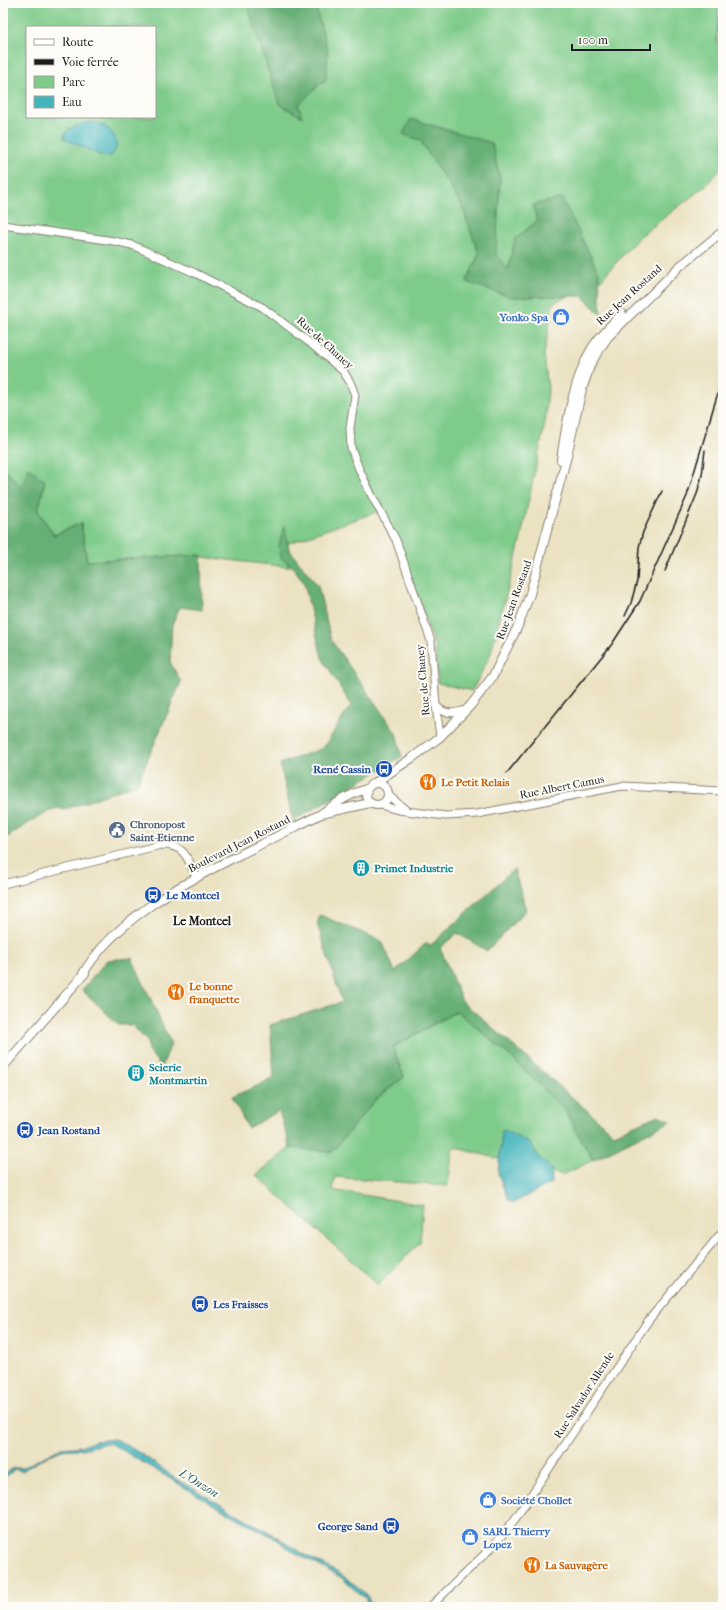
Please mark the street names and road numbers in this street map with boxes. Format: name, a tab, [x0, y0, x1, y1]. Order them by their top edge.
street label: Rue Jean Rostand	[594, 261, 665, 328]
street label: Rue de Chaney	[294, 314, 357, 373]
street label: Rue Jean Rostand	[494, 557, 535, 642]
street label: Rue de Chaney	[413, 643, 433, 716]
street label: Rue Albert Camus	[519, 772, 605, 802]
street label: Boulevard Jean Rostand	[186, 812, 293, 875]
street label: Rue Salvador Allende	[551, 1349, 617, 1441]

